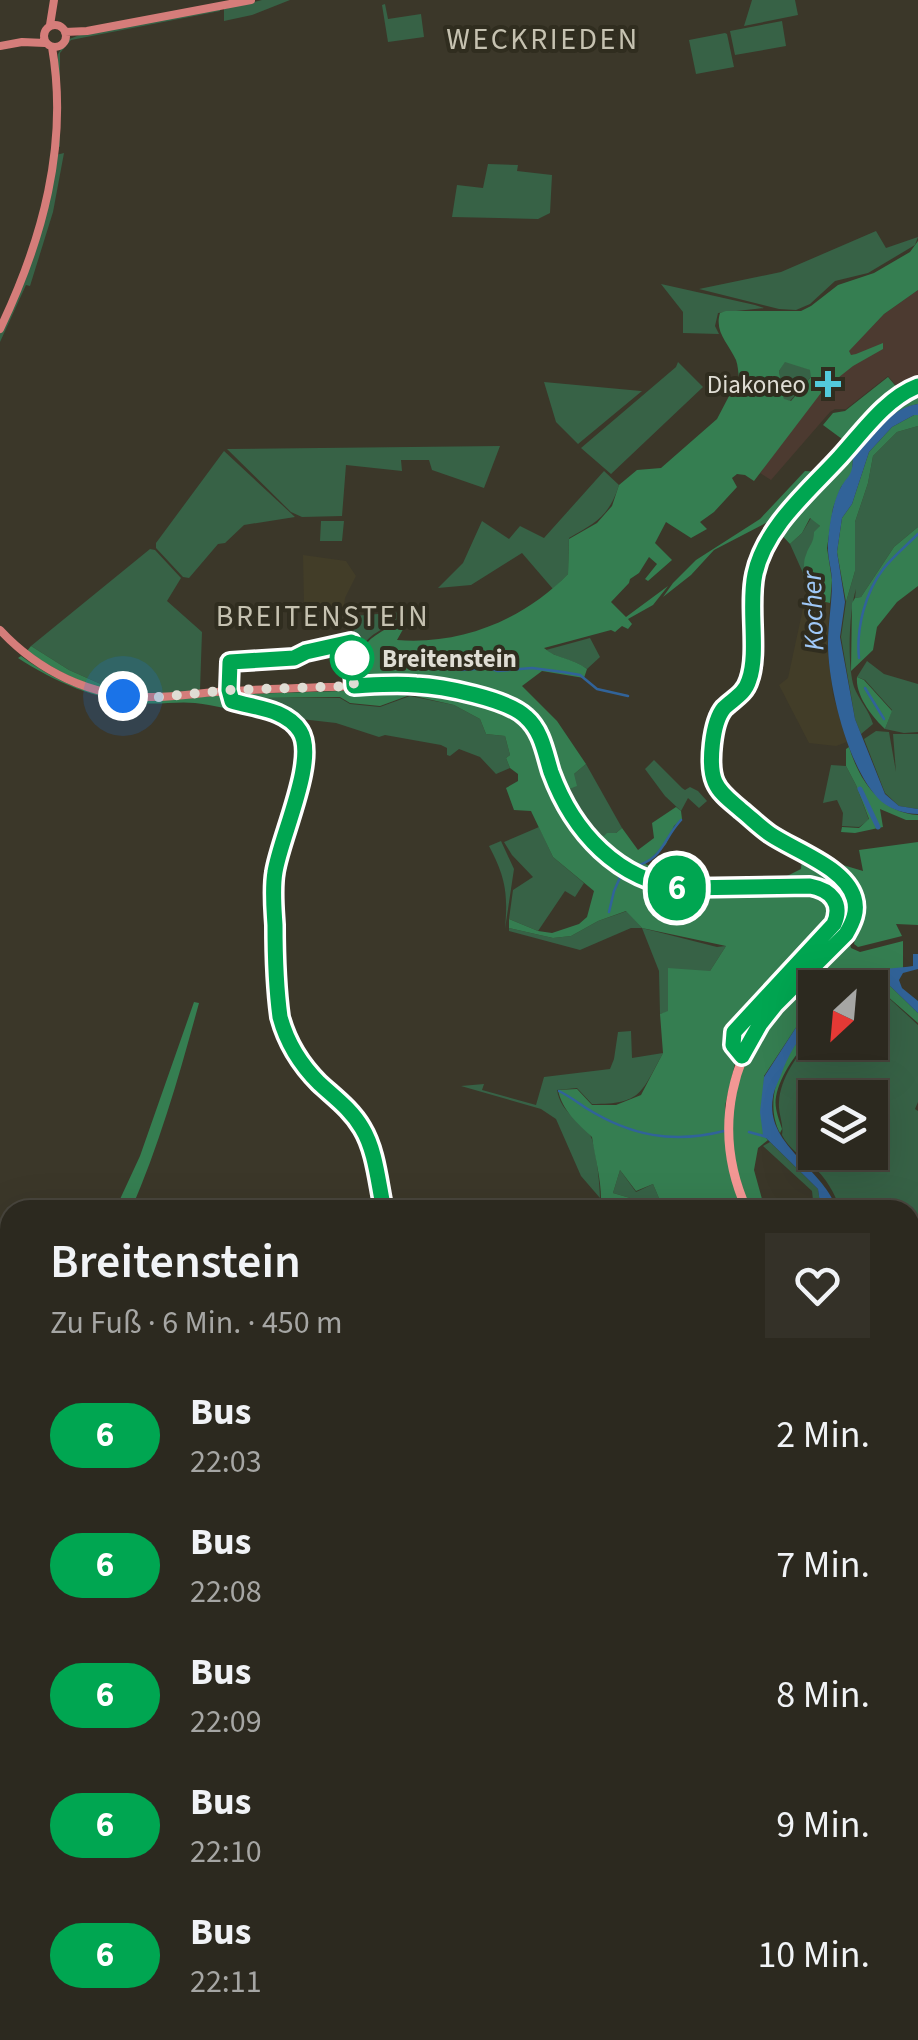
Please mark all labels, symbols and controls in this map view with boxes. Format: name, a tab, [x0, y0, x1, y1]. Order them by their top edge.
district label: WECKRIEDEN	[446, 18, 640, 61]
place label: Diakoneo	[707, 367, 806, 403]
marker: Diakoneo	[815, 371, 841, 397]
water label: Kocher	[792, 569, 834, 651]
district label: BREITENSTEIN	[216, 595, 430, 638]
marker: Breitenstein	[331, 637, 373, 679]
place label: Breitenstein	[382, 641, 517, 677]
your location	[98, 671, 148, 721]
line badge: 6	[644, 856, 710, 920]
text: 6	[668, 863, 686, 913]
north arrow	[798, 970, 888, 1060]
map controls	[798, 970, 888, 1170]
button: layers	[798, 1080, 888, 1170]
text: Breitenstein	[50, 1228, 301, 1296]
button: heart	[765, 1233, 870, 1338]
text: Zu Fuß · 6 Min. · 450 m	[50, 1300, 343, 1346]
text: Bus	[190, 1385, 251, 1439]
text: 2 Min.	[776, 1408, 870, 1462]
text: 6	[96, 1410, 114, 1460]
text: 22:03	[190, 1439, 262, 1485]
text: Bus	[190, 1515, 251, 1569]
text: 7 Min.	[776, 1538, 870, 1592]
text: 6	[96, 1540, 114, 1590]
text: 22:08	[190, 1569, 262, 1615]
text: Bus	[190, 1645, 251, 1699]
text: 8 Min.	[776, 1668, 870, 1722]
text: 6	[96, 1670, 114, 1720]
text: 22:09	[190, 1699, 262, 1745]
text: Bus	[190, 1775, 251, 1829]
text: 9 Min.	[776, 1798, 870, 1852]
text: 6	[96, 1800, 114, 1850]
text: 22:10	[190, 1829, 262, 1875]
text: Bus	[190, 1905, 251, 1959]
text: 10 Min.	[757, 1928, 870, 1982]
text: 6	[96, 1930, 114, 1980]
text: 22:11	[190, 1959, 262, 2005]

